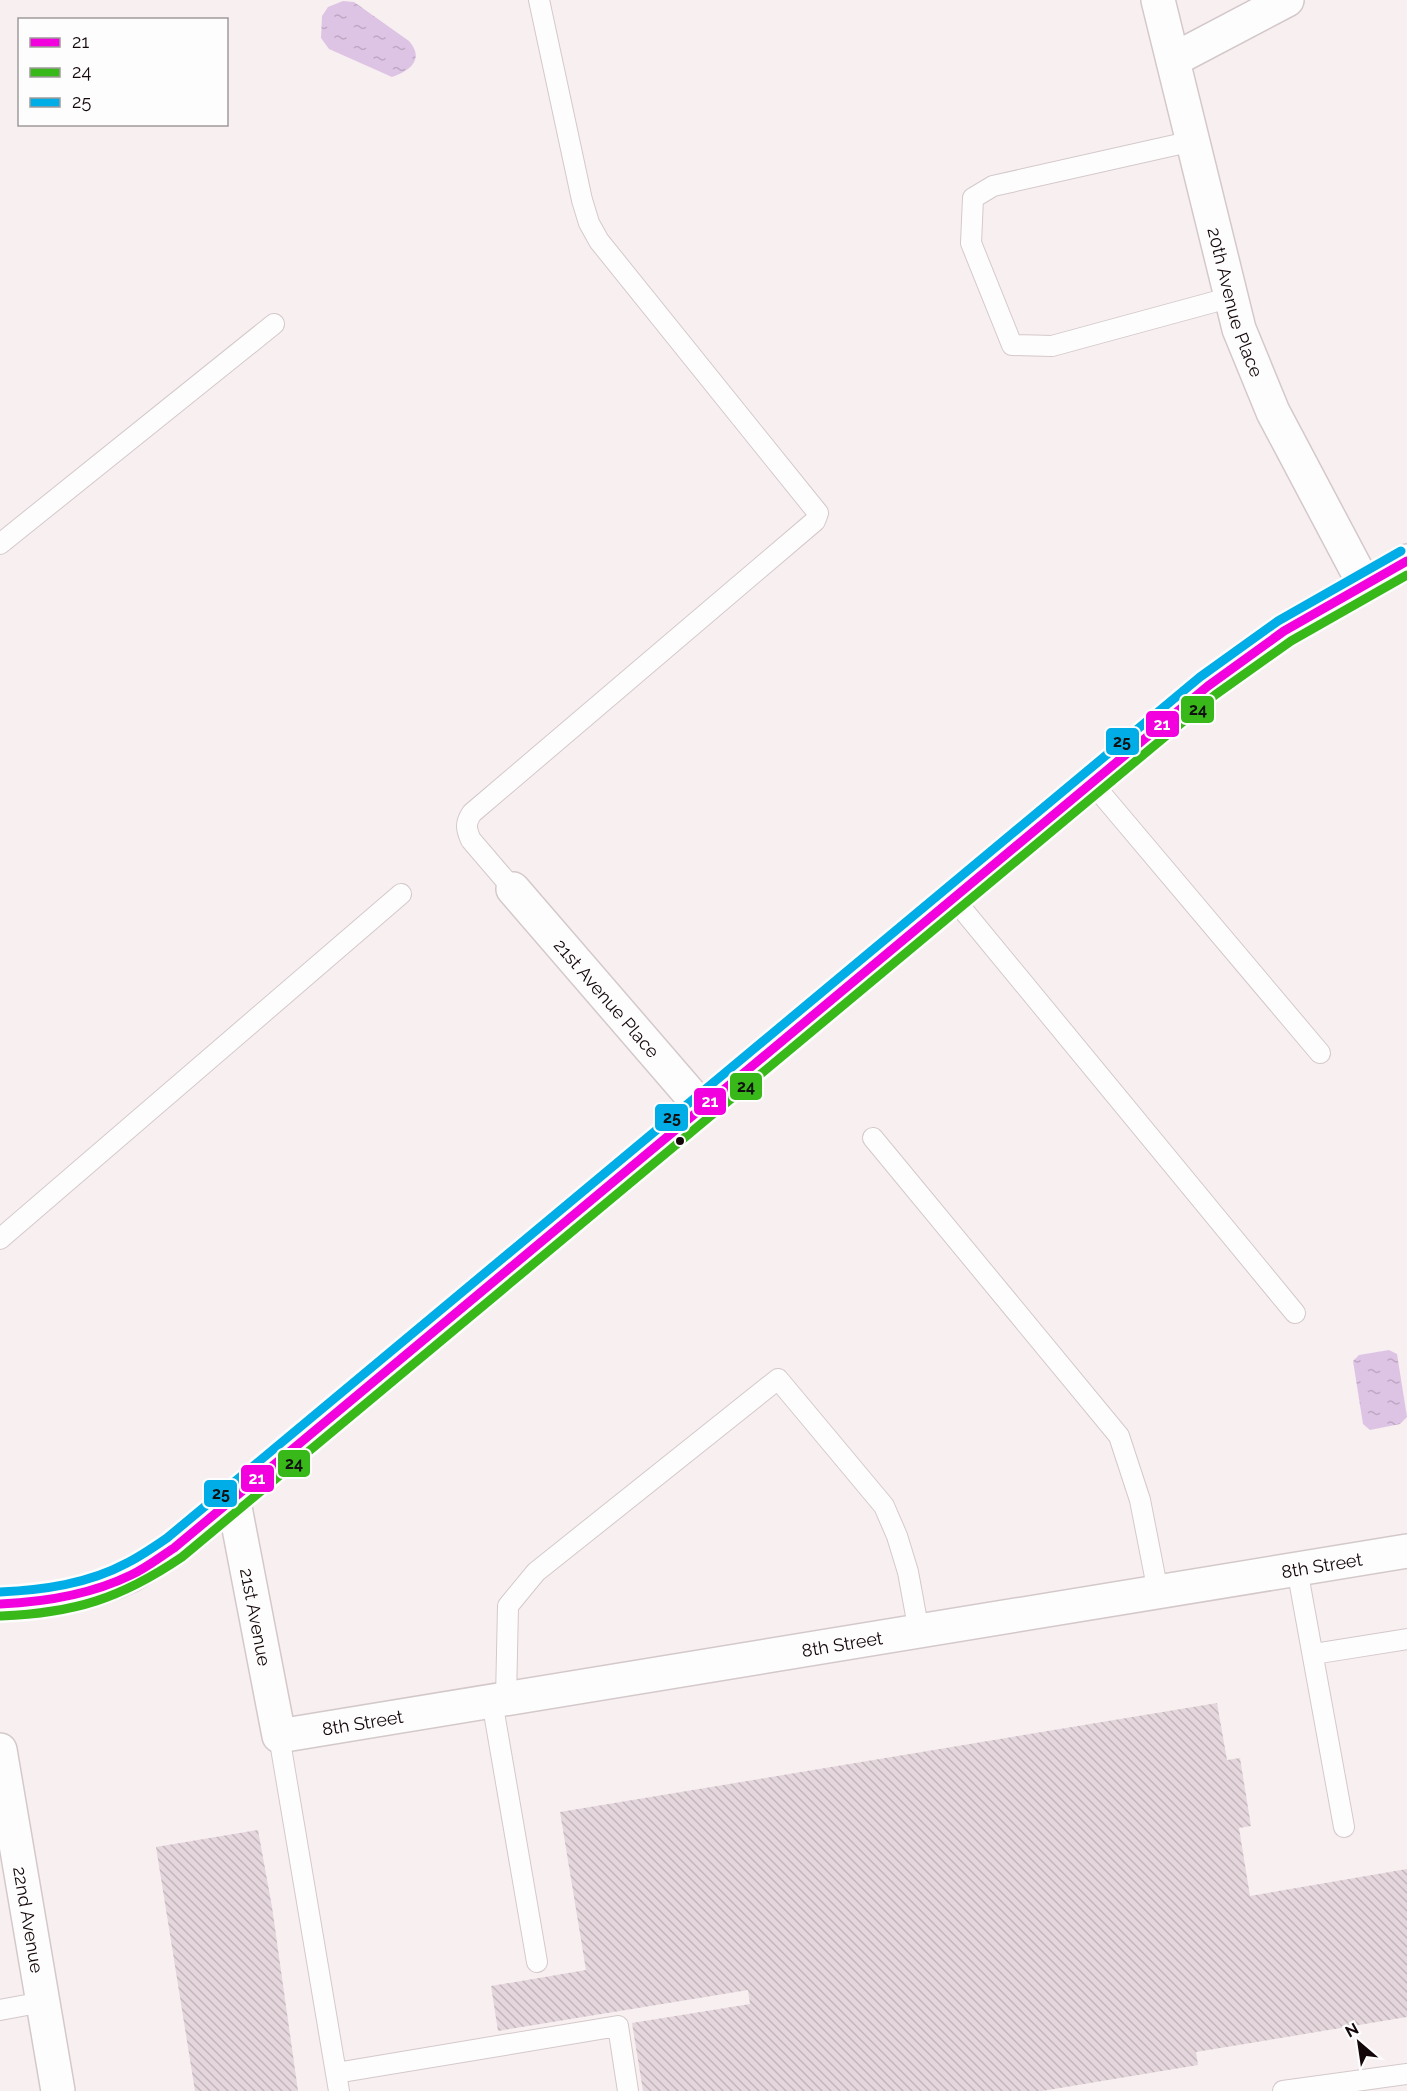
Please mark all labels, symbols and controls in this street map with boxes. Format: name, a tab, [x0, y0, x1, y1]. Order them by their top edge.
legend	[18, 18, 228, 126]
text: 21	[72, 31, 89, 52]
text: 24	[72, 61, 91, 82]
text: 25	[72, 91, 91, 112]
street label: 20th Avenue Place	[1204, 225, 1268, 380]
line badge: 24	[1180, 695, 1215, 724]
text: 24	[1189, 700, 1207, 719]
line badge: 21	[1145, 710, 1180, 738]
text: 21	[1154, 715, 1171, 734]
line badge: 25	[1105, 727, 1140, 756]
text: 25	[1113, 732, 1131, 751]
street label: 21st Avenue Place	[550, 934, 664, 1062]
line badge: 24	[729, 1072, 763, 1101]
text: 24	[737, 1077, 755, 1096]
line badge: 21	[693, 1087, 727, 1116]
text: 21	[702, 1092, 719, 1111]
line badge: 25	[654, 1103, 689, 1132]
text: 25	[663, 1108, 681, 1127]
unlabelled marker	[674, 1135, 686, 1147]
line badge: 24	[277, 1449, 311, 1478]
text: 24	[285, 1454, 303, 1473]
line badge: 21	[240, 1464, 275, 1493]
text: 21	[249, 1469, 266, 1488]
line badge: 25	[203, 1479, 238, 1508]
text: 25	[212, 1484, 230, 1503]
street label: 8th Street	[1280, 1548, 1364, 1582]
street label: 21st Avenue	[236, 1566, 276, 1668]
street label: 8th Street	[800, 1627, 884, 1661]
street label: 8th Street	[320, 1705, 405, 1739]
street label: 22nd Avenue	[9, 1865, 48, 1975]
north arrow	[1329, 2013, 1389, 2073]
text: N	[1342, 2019, 1362, 2042]

